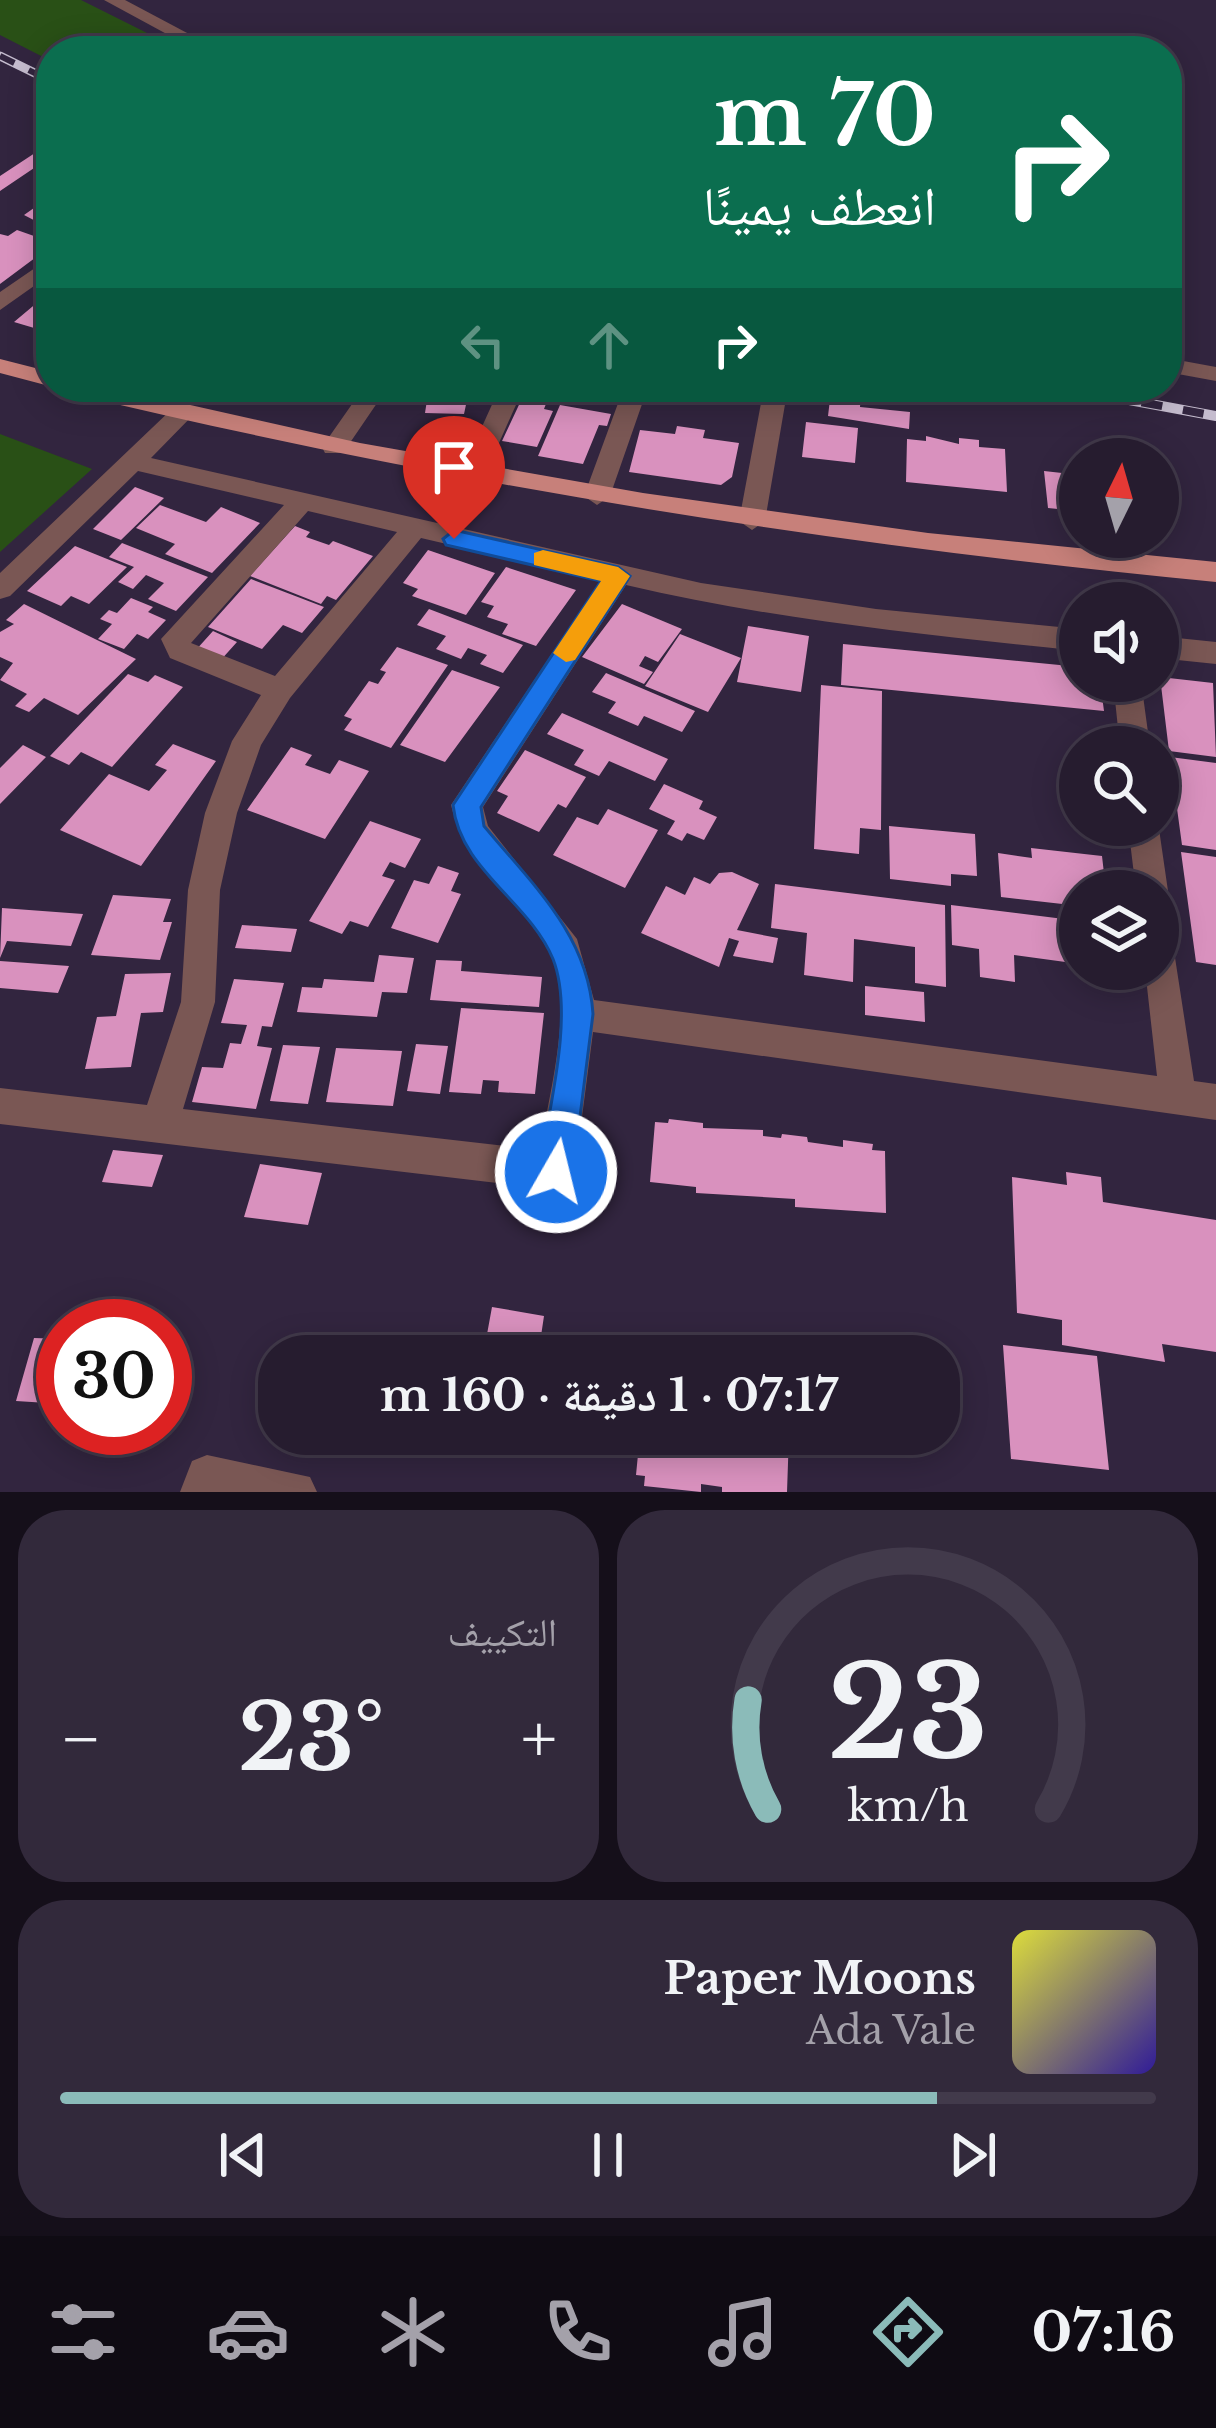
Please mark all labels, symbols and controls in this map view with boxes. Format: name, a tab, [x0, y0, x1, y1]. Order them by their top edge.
text: 70 m	[714, 64, 936, 168]
icon: right	[978, 84, 1134, 240]
text: انعطف يمينًا	[703, 173, 936, 240]
icon: left	[450, 312, 516, 378]
icon: ahead	[576, 312, 642, 378]
icon: right	[702, 312, 768, 378]
pin	[403, 416, 505, 539]
icon: arrive	[421, 434, 487, 500]
north arrow	[1059, 438, 1179, 558]
map controls	[1059, 438, 1179, 990]
button: sound	[1059, 582, 1179, 702]
button: search	[1059, 726, 1179, 846]
button: layers	[1059, 870, 1179, 990]
position arrow	[493, 1109, 619, 1235]
speed limit sign: 30	[36, 1299, 192, 1455]
text: 07:17 · 1 دقيقة · 160 m	[380, 1367, 838, 1423]
text: التكييف	[448, 1608, 557, 1657]
text: 23	[827, 1637, 988, 1792]
text: 23°	[238, 1683, 384, 1794]
text: −	[60, 1698, 102, 1780]
text: +	[521, 1698, 557, 1780]
text: km/h	[847, 1779, 968, 1833]
text: Paper Moons	[664, 1950, 976, 2006]
text: Ada Vale	[806, 2006, 976, 2055]
icon: previous	[210, 2122, 276, 2188]
icon: pause	[575, 2122, 641, 2188]
icon: next	[940, 2122, 1006, 2188]
icon: filters	[41, 2290, 125, 2374]
icon: car	[206, 2290, 290, 2374]
icon: climate	[371, 2290, 455, 2374]
icon: phone	[536, 2290, 620, 2374]
icon: music	[701, 2290, 785, 2374]
icon: directions	[866, 2290, 950, 2374]
text: 07:16	[1032, 2299, 1175, 2366]

